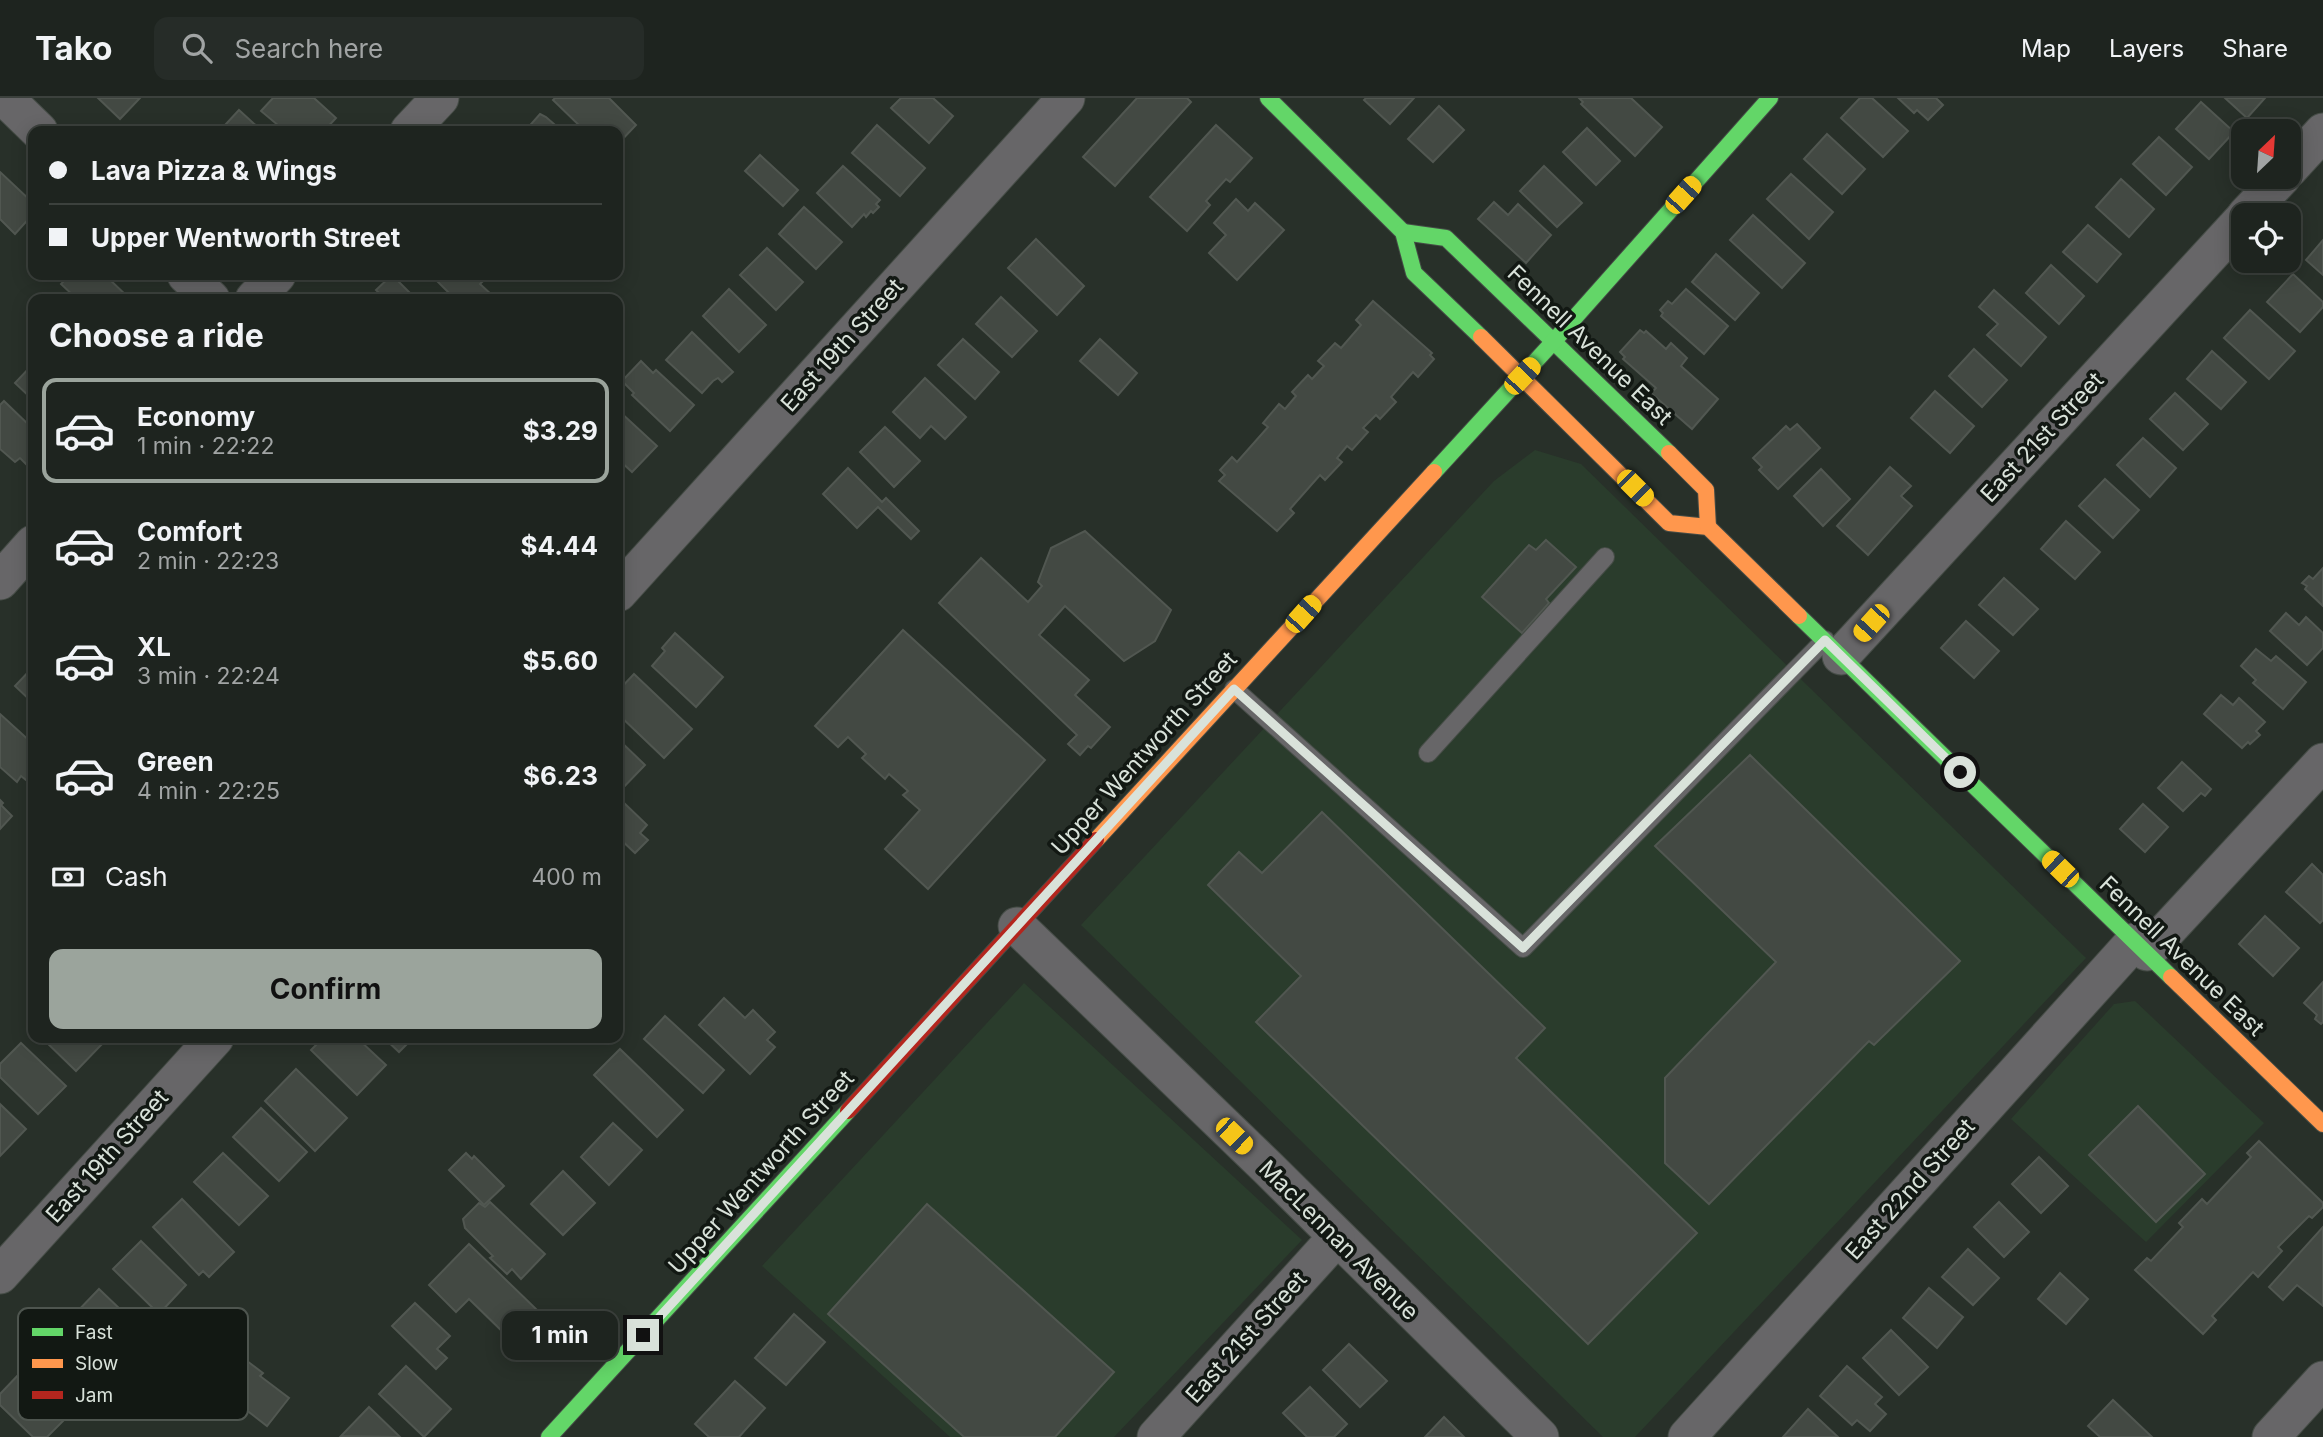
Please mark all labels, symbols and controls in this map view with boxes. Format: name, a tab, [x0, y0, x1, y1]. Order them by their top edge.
search box	[154, 17, 644, 80]
text: Tako	[35, 28, 112, 68]
icon: search	[178, 29, 216, 67]
text: Search here	[234, 33, 383, 64]
text: Map	[2021, 34, 2071, 63]
text: Layers	[2109, 34, 2184, 63]
text: Share	[2222, 34, 2288, 63]
north arrow	[2231, 119, 2301, 189]
map controls	[2231, 119, 2301, 273]
text: Lava Pizza & Wings	[91, 155, 337, 186]
car	[1662, 172, 1705, 218]
button: locate	[2231, 203, 2301, 273]
text: Upper Wentworth Street	[91, 222, 400, 253]
street label: Fennell Avenue East	[1502, 259, 1678, 431]
street label: East 19th Street	[775, 272, 909, 417]
text: Choose a ride	[49, 316, 264, 355]
car	[1500, 353, 1545, 399]
street label: East 21st Street	[1975, 366, 2110, 508]
icon: car	[53, 399, 116, 462]
text: Economy	[137, 401, 255, 432]
text: $3.29	[523, 415, 598, 446]
text: 1 min · 22:22	[137, 432, 274, 460]
car	[1613, 466, 1658, 510]
icon: car	[53, 514, 116, 577]
text: Comfort	[137, 516, 242, 547]
text: $4.44	[520, 530, 598, 561]
text: 2 min · 22:23	[137, 547, 279, 575]
car	[1282, 591, 1325, 637]
car	[1850, 600, 1893, 646]
icon: car	[53, 629, 116, 692]
text: XL	[137, 631, 171, 662]
text: $5.60	[523, 645, 598, 676]
street label: Upper Wentworth Street	[1045, 645, 1243, 860]
text: 3 min · 22:24	[137, 662, 280, 690]
icon: car	[53, 744, 116, 807]
text: Green	[137, 746, 214, 777]
route start	[1944, 756, 1976, 788]
text: $6.23	[523, 760, 598, 791]
text: 4 min · 22:25	[137, 777, 280, 805]
car	[2038, 847, 2083, 891]
icon: cash	[49, 858, 87, 896]
text: Cash	[105, 861, 168, 892]
text: 400 m	[532, 863, 602, 891]
street label: Fennell Avenue East	[2094, 870, 2270, 1042]
button: Confirm	[49, 949, 602, 1029]
street label: Upper Wentworth Street	[662, 1064, 860, 1279]
street label: East 19th Street	[40, 1083, 174, 1228]
street label: East 22nd Street	[1839, 1112, 1981, 1265]
car	[1212, 1114, 1257, 1158]
street label: MacLennan Avenue	[1253, 1154, 1425, 1326]
street label: East 21st Street	[1180, 1265, 1313, 1409]
legend	[18, 1308, 248, 1420]
callout: 1 min	[503, 1310, 618, 1360]
route end	[627, 1319, 659, 1351]
text: Fast	[75, 1321, 113, 1344]
text: 1 min	[532, 1321, 588, 1349]
text: Slow	[75, 1352, 118, 1375]
text: Jam	[75, 1384, 113, 1407]

